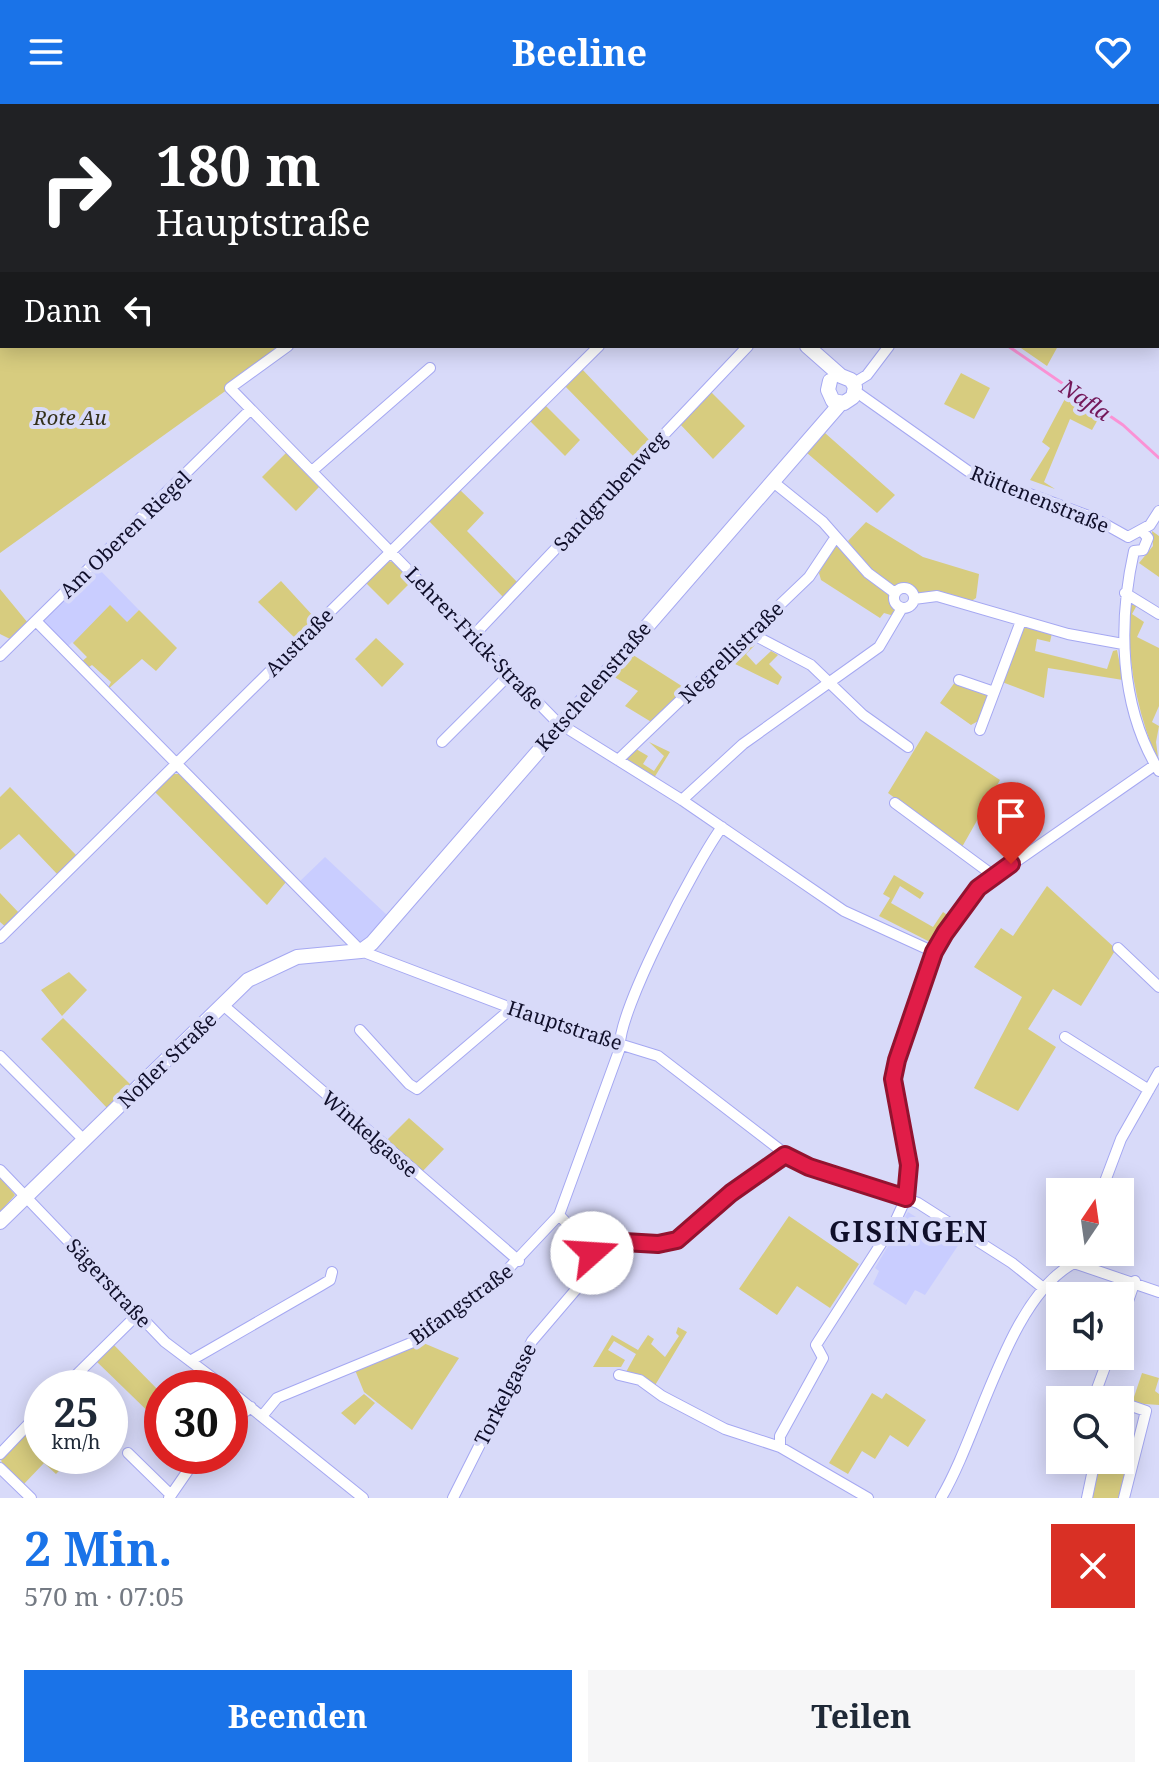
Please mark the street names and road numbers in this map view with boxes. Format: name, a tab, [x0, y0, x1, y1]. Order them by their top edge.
street label: Sandgrubenweg	[547, 425, 673, 557]
street label: Rüttenenstraße	[967, 459, 1113, 539]
street label: Am Oberen Riegel	[54, 465, 196, 603]
street label: Lehrer-Frick-Straße	[400, 561, 550, 715]
street label: Negrellistraße	[673, 595, 789, 709]
street label: Austraße	[259, 602, 339, 682]
street label: Ketschelenstraße	[529, 615, 657, 757]
street label: Hauptstraße	[504, 994, 626, 1056]
street label: Nofler Straße	[112, 1006, 222, 1114]
street label: Winkelgasse	[316, 1085, 424, 1183]
street label: Sägerstraße	[61, 1232, 157, 1334]
street label: Bifangstraße	[404, 1257, 518, 1351]
street label: Torkelgasse	[468, 1338, 542, 1450]

